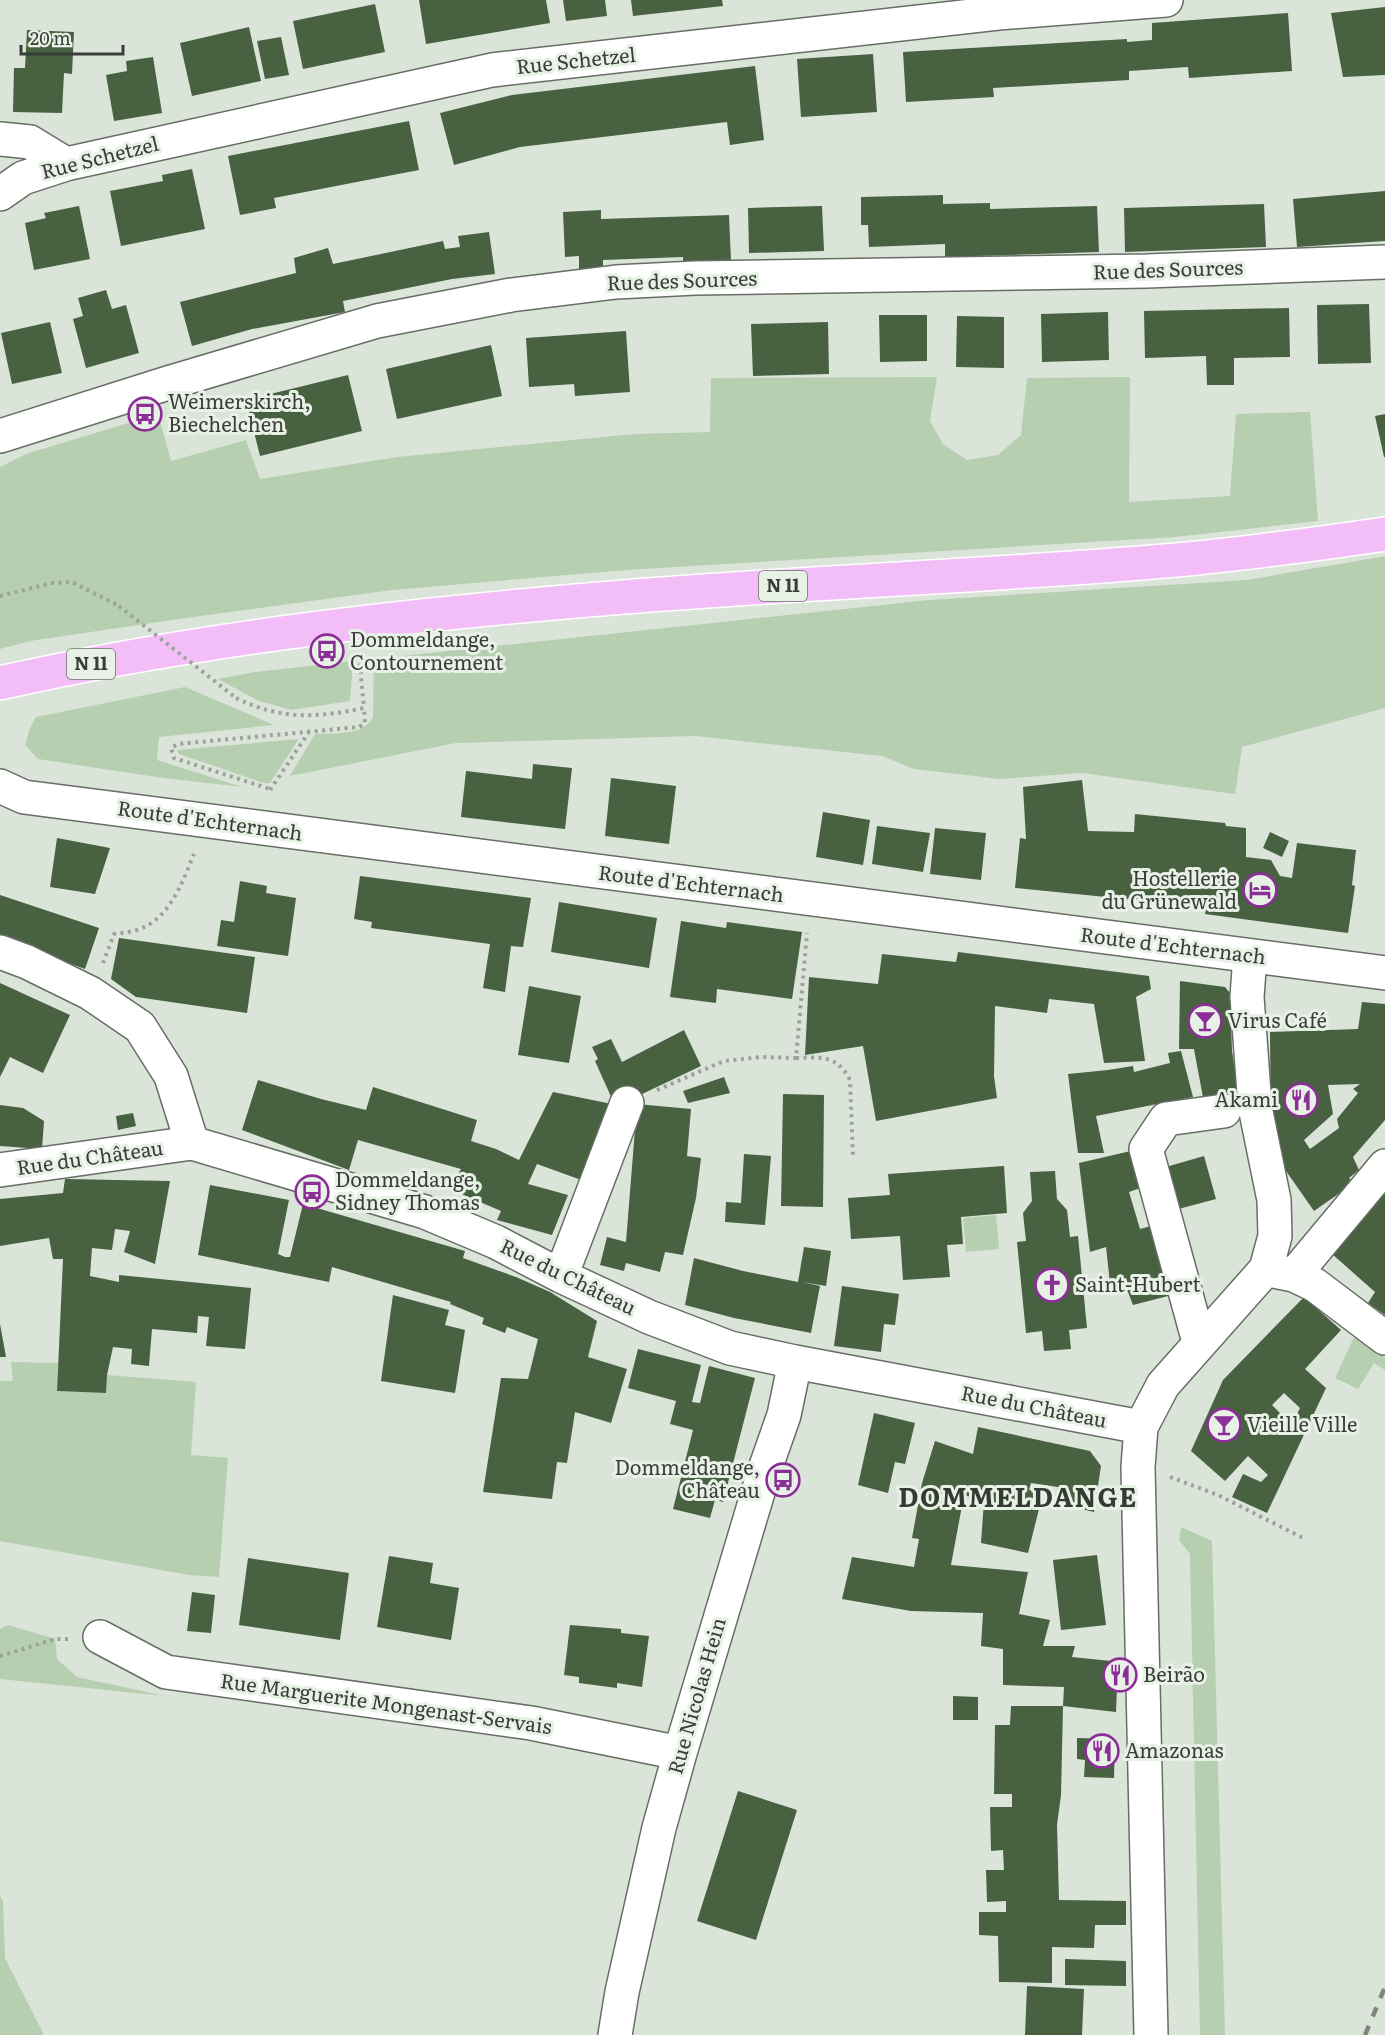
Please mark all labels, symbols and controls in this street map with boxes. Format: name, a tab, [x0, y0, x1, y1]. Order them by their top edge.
scale bar	[21, 18, 123, 56]
text: 20 m	[30, 24, 71, 51]
street label: Rue Schetzel	[514, 38, 637, 80]
street label: Rue Schetzel	[38, 127, 162, 185]
street label: Rue des Sources	[1092, 250, 1244, 286]
street label: Rue des Sources	[606, 261, 758, 297]
place label: Weimerskirch, Biechelchen	[168, 385, 311, 438]
bus stop icon: Weimerskirch, Biechelchen	[127, 396, 163, 432]
road number: N 11	[759, 571, 807, 601]
place label: Dommeldange, Contournement	[350, 623, 503, 676]
bus stop icon: Dommeldange, Contournement	[309, 633, 345, 669]
road number: N 11	[67, 649, 115, 679]
street label: Route d'Echternach	[116, 791, 305, 847]
street label: Route d'Echternach	[597, 856, 786, 908]
place label: Hostellerie du Grünewald	[1101, 862, 1237, 915]
hotel icon: Hostellerie du Grünewald	[1242, 872, 1278, 908]
street label: Route d'Echternach	[1079, 918, 1268, 970]
bar icon: Virus Café	[1187, 1003, 1223, 1039]
place label: Virus Café	[1228, 1004, 1327, 1034]
restaurant icon: Akami	[1283, 1082, 1319, 1118]
place label: Akami	[1214, 1083, 1278, 1113]
street label: Rue du Château	[14, 1131, 165, 1181]
place label: Dommeldange, Sidney Thomas	[335, 1163, 480, 1216]
bus stop icon: Dommeldange, Sidney Thomas	[294, 1174, 330, 1210]
street label: Rue du Château	[496, 1229, 642, 1321]
church icon: Saint-Hubert	[1034, 1267, 1070, 1303]
place label: Saint-Hubert	[1075, 1268, 1201, 1298]
street label: Rue du Château	[959, 1376, 1110, 1434]
bar icon: Vieille Ville	[1206, 1407, 1242, 1443]
place label: Vieille Ville	[1247, 1408, 1357, 1438]
place label: Dommeldange, Château	[615, 1451, 760, 1504]
bus stop icon: Dommeldange, Château	[765, 1462, 801, 1498]
district label: DOMMELDANGE	[898, 1476, 1138, 1515]
street label: Rue Nicolas Hein	[658, 1613, 732, 1777]
restaurant icon: Beirão	[1102, 1657, 1138, 1693]
place label: Beirão	[1143, 1658, 1205, 1688]
street label: Rue Marguerite Mongenast-Servais	[219, 1664, 554, 1740]
restaurant icon: Amazonas	[1084, 1733, 1120, 1769]
place label: Amazonas	[1125, 1734, 1224, 1764]

